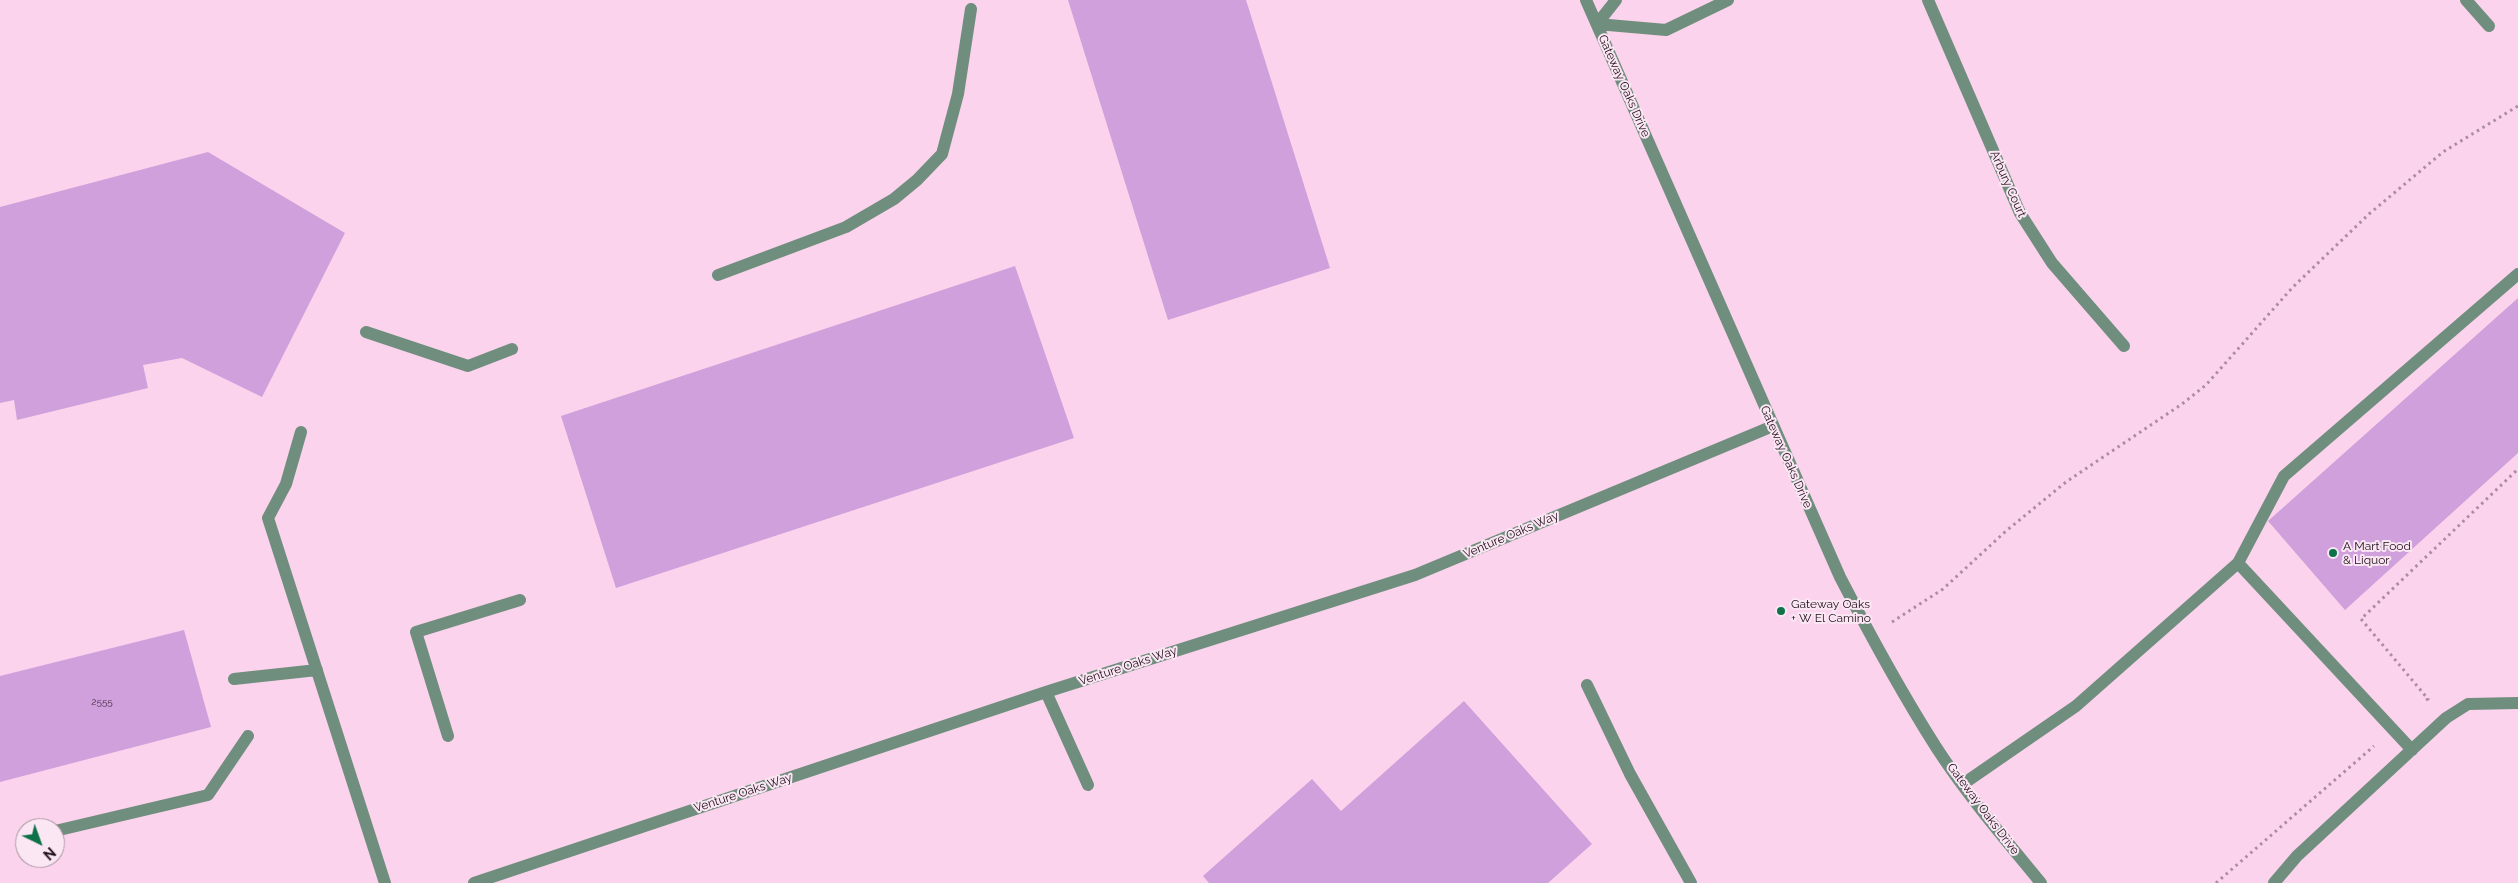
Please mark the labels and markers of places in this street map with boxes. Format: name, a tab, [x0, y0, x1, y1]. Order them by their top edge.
place label: A Mart Food & Liquor	[2343, 539, 2411, 567]
marker: A Mart Food & Liquor	[2327, 547, 2339, 559]
place label: Gateway Oaks + W El Camino	[1791, 597, 1871, 625]
marker: Gateway Oaks + W El Camino	[1775, 605, 1787, 617]

